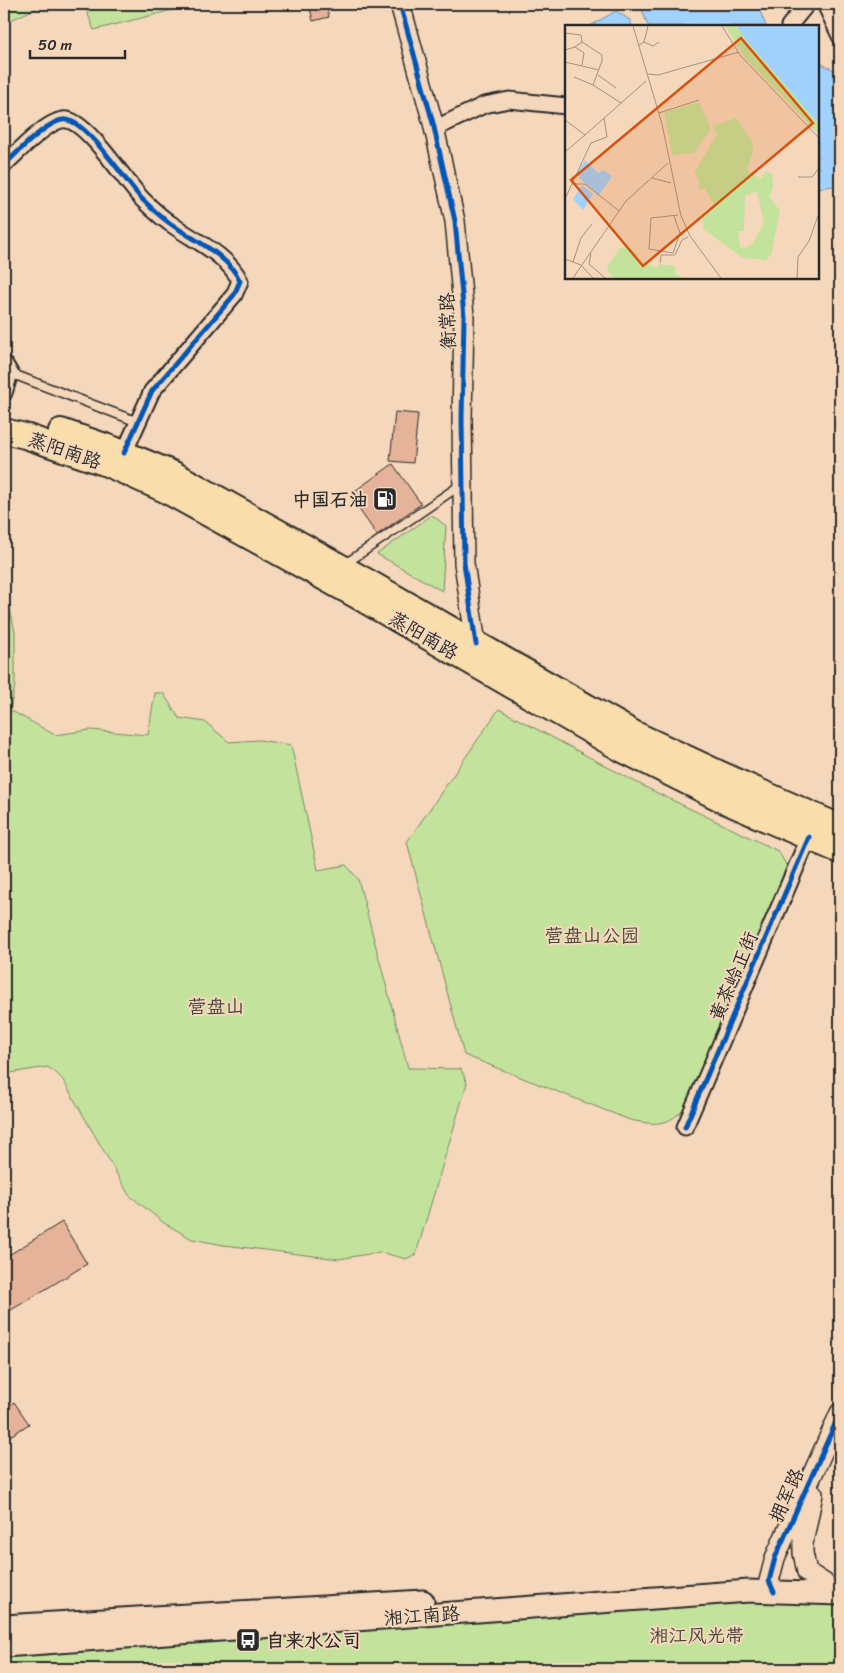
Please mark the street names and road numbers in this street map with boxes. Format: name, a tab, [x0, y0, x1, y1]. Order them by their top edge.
street label: 衡常路	[430, 292, 465, 350]
street label: 蒸阳南路	[24, 422, 106, 478]
street label: 蒸阳南路	[383, 602, 465, 669]
street label: 黄茶岭正街	[700, 926, 767, 1026]
street label: 拥军路	[760, 1462, 813, 1528]
street label: 湘江南路	[383, 1596, 461, 1635]

